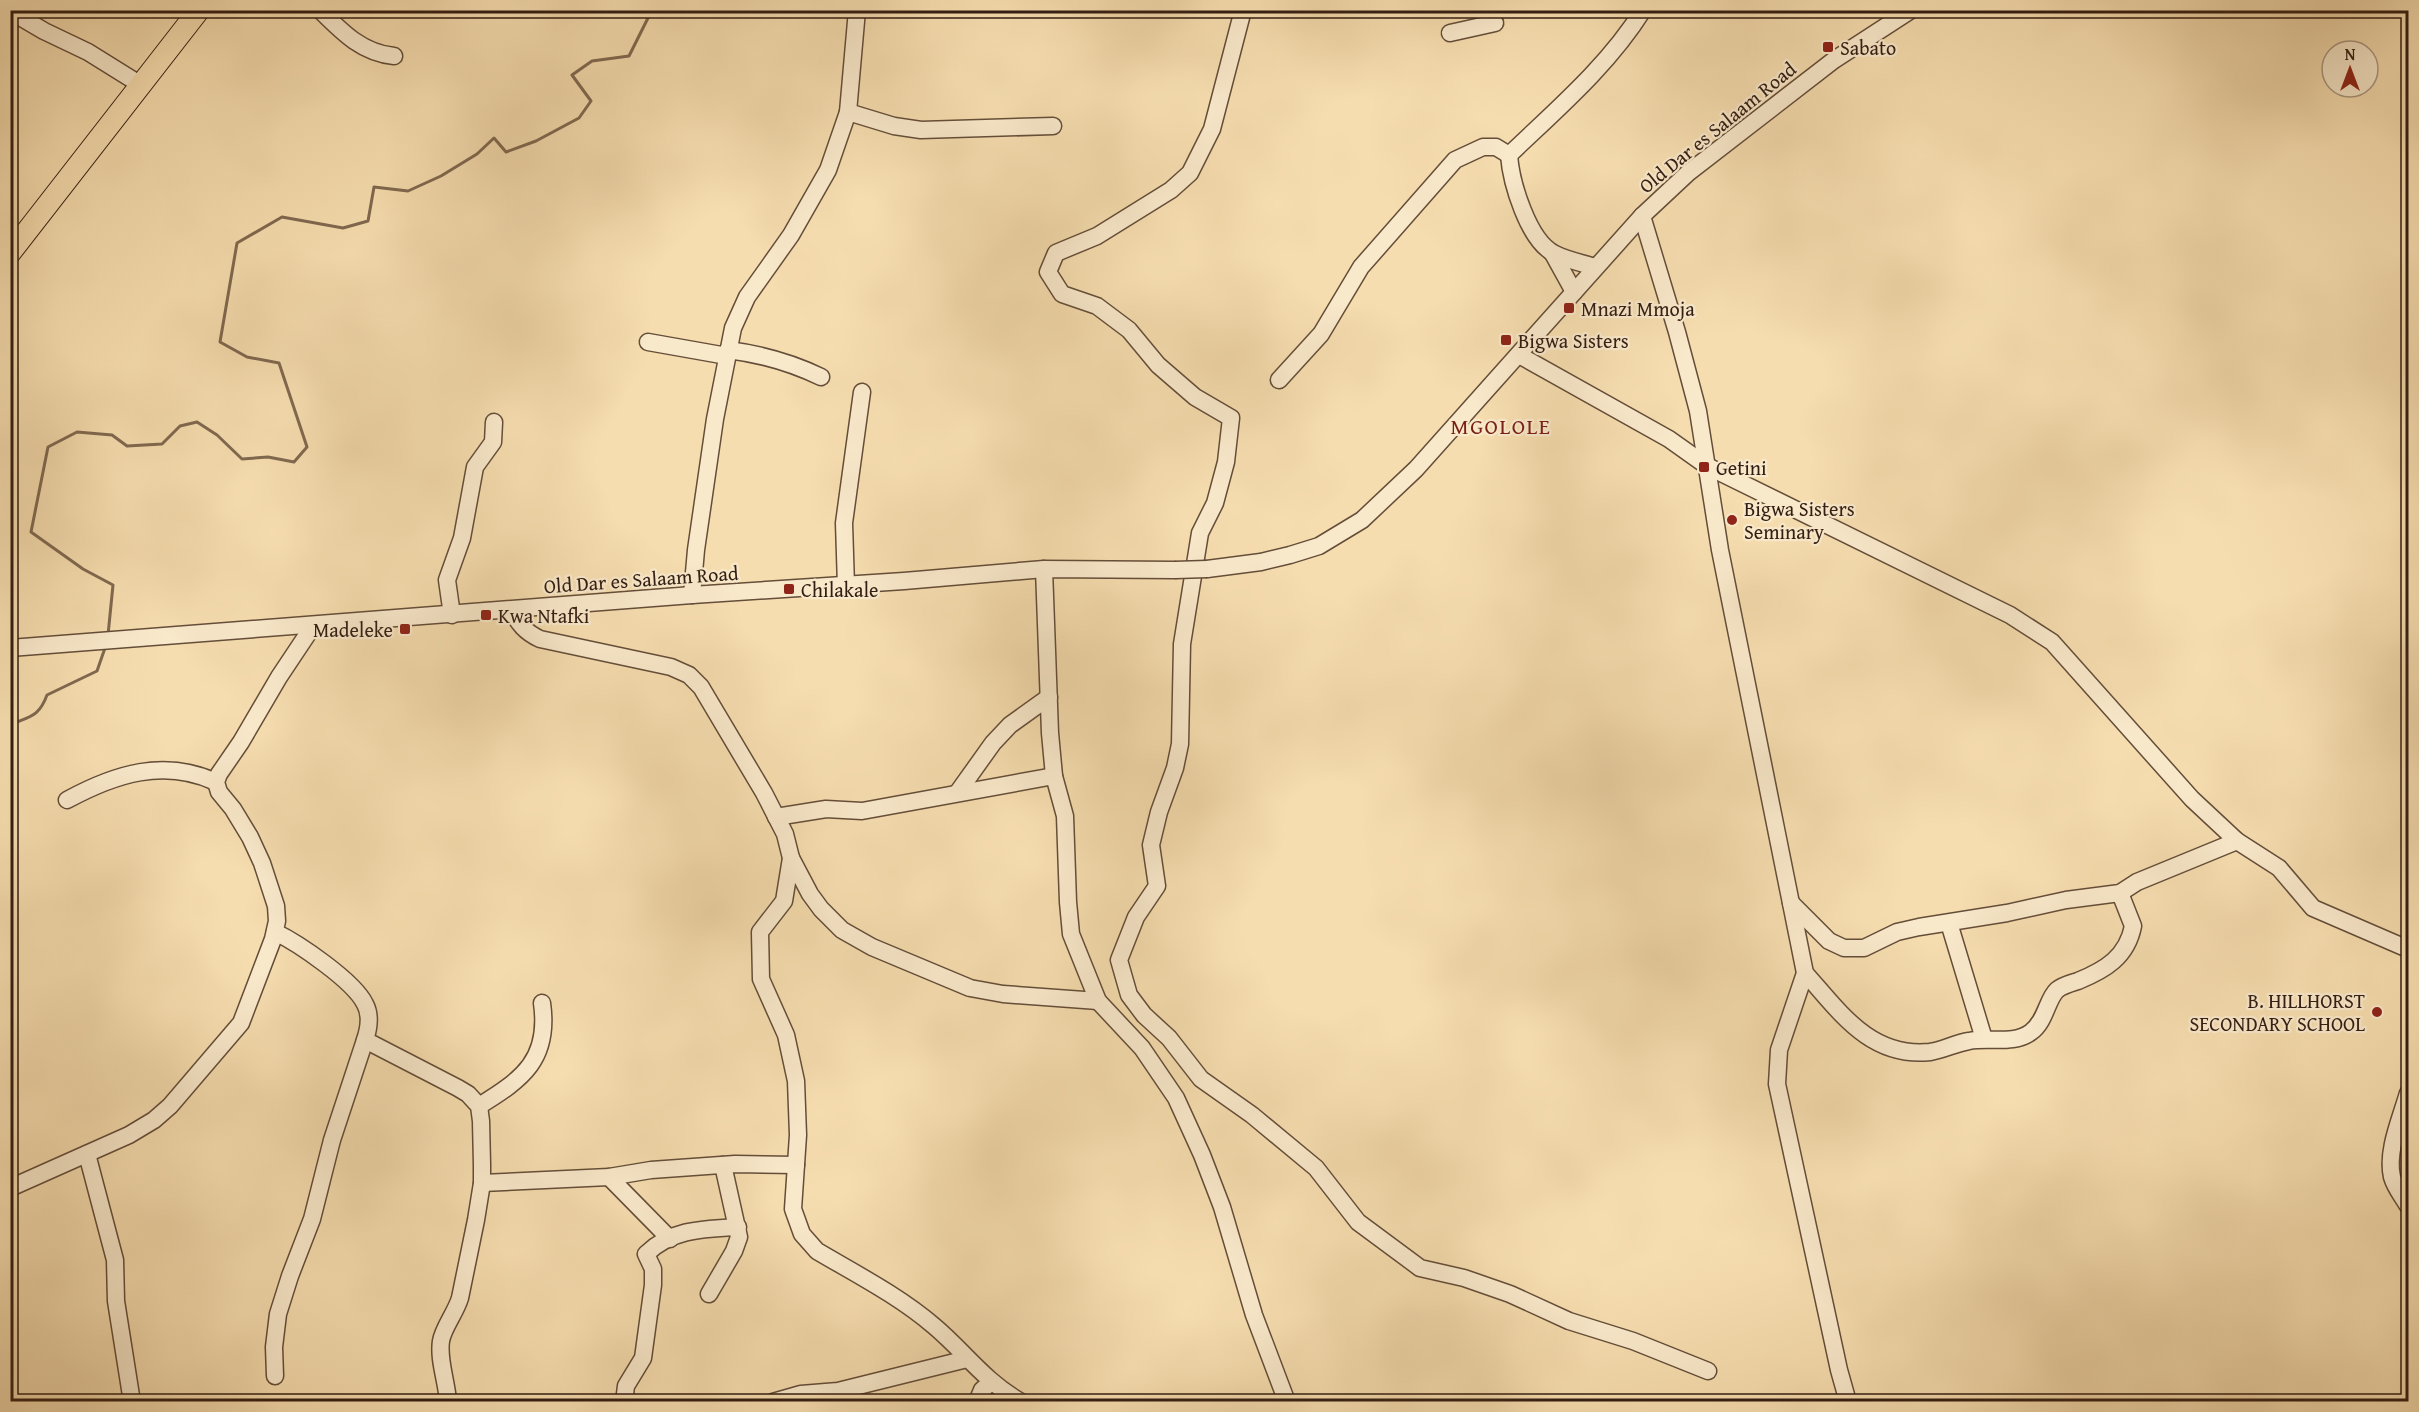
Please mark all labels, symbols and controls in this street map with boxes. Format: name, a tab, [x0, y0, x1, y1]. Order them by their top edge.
place label: Sabato	[1840, 33, 1896, 62]
north arrow	[2320, 39, 2380, 99]
marker: Sabato	[1821, 40, 1835, 54]
text: N	[2345, 42, 2356, 66]
street label: Old Dar es Salaam Road	[1632, 54, 1802, 200]
place label: Mnazi Mmoja	[1581, 294, 1695, 323]
marker: Mnazi Mmoja	[1562, 301, 1576, 315]
place label: Bigwa Sisters	[1518, 326, 1629, 355]
marker: Bigwa Sisters	[1499, 333, 1513, 347]
district label: MGOLOLE	[1451, 410, 1551, 442]
place label: Getini	[1716, 453, 1767, 482]
marker: Getini	[1697, 460, 1711, 474]
place label: Bigwa Sisters Seminary	[1744, 494, 1855, 546]
marker: Bigwa Sisters Seminary	[1725, 513, 1739, 527]
street label: Old Dar es Salaam Road	[543, 558, 740, 600]
place label: Chilakale	[801, 575, 878, 604]
marker: Chilakale	[782, 582, 796, 596]
place label: Kwa Ntafki	[498, 601, 590, 630]
marker: Kwa Ntafki	[479, 608, 493, 622]
place label: Madeleke	[313, 615, 393, 644]
marker: Madeleke	[398, 622, 412, 636]
place label: B. HILLHORST SECONDARY SCHOOL	[2189, 986, 2365, 1038]
marker: B. HILLHORST SECONDARY SCHOOL	[2370, 1005, 2384, 1019]

